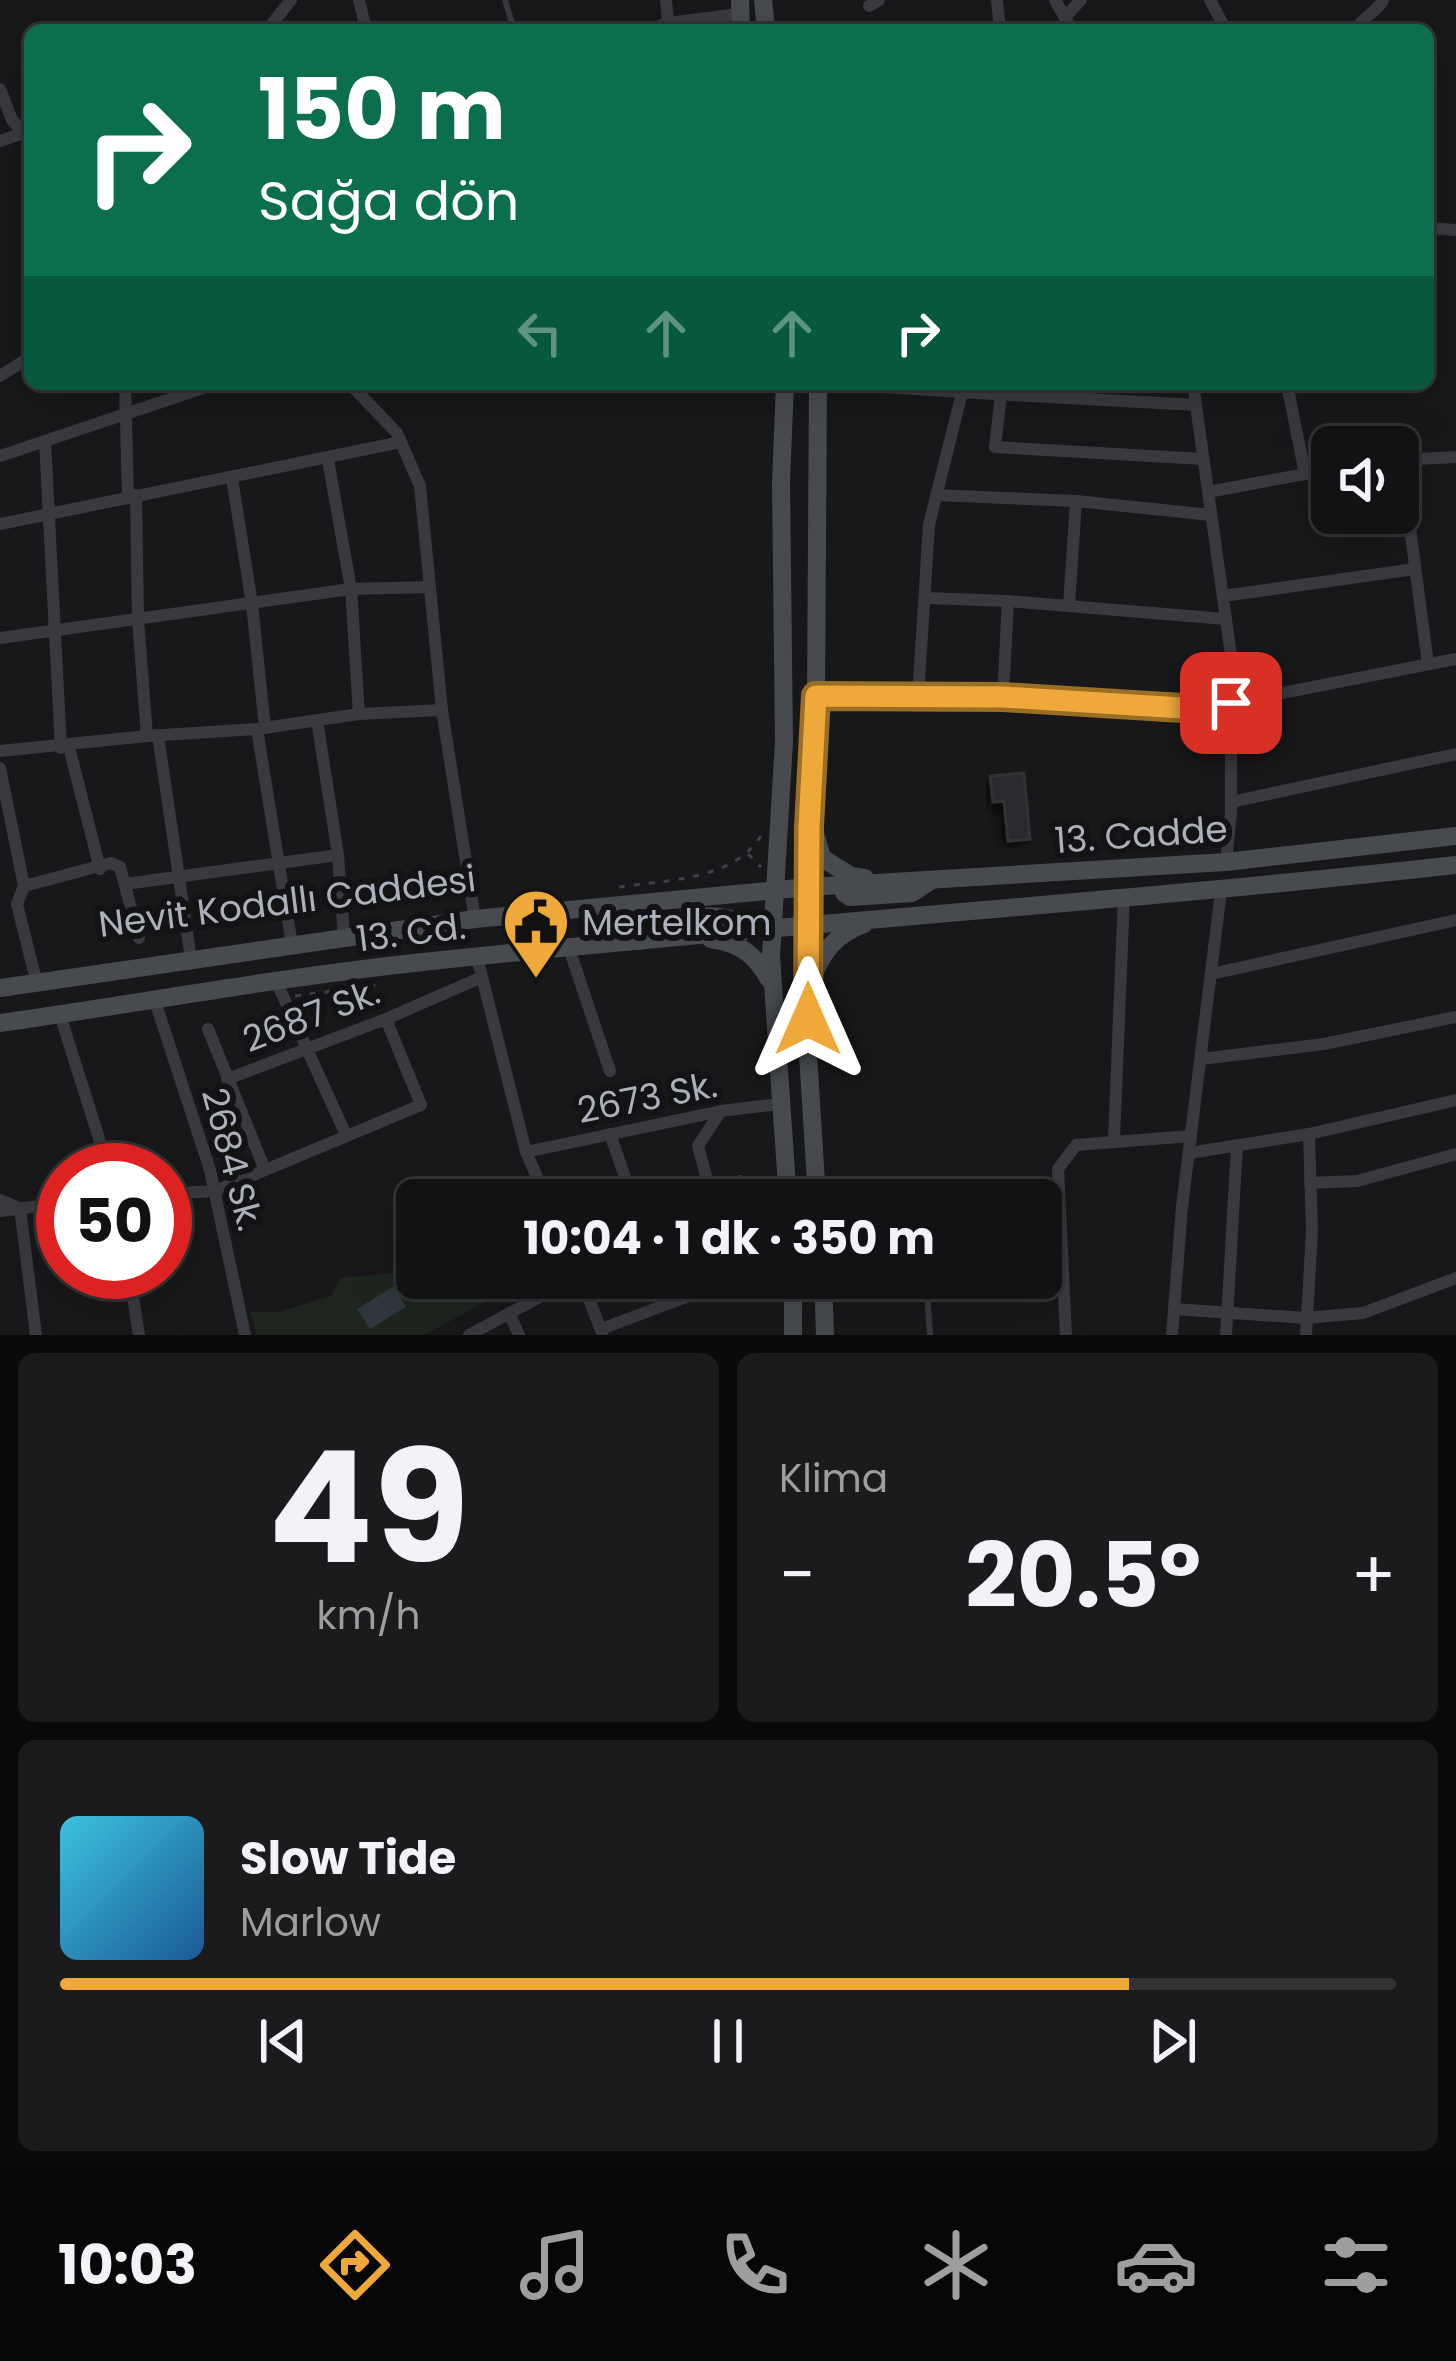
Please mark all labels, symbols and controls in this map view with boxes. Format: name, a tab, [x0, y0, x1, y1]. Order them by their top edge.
text: 150 m	[258, 51, 506, 168]
icon: right	[60, 72, 216, 228]
text: Sağa dön	[258, 163, 519, 239]
icon: left	[507, 300, 573, 366]
icon: ahead	[633, 300, 699, 366]
icon: ahead	[759, 300, 825, 366]
icon: right	[885, 300, 951, 366]
map controls	[1311, 426, 1419, 534]
button: sound	[1311, 426, 1419, 534]
pin	[1180, 652, 1282, 754]
icon: arrive	[1198, 670, 1264, 736]
street label: 13. Cadde	[1053, 803, 1229, 866]
street label: Nevit Kodallı Caddesi	[96, 853, 479, 950]
public building icon: Mertelkom	[501, 887, 571, 981]
place label: Mertelkom	[582, 897, 772, 948]
street label: 13. Cd.	[354, 901, 469, 964]
position arrow	[745, 956, 871, 1082]
street label: 2687 Sk.	[235, 966, 387, 1065]
street label: 2673 Sk.	[573, 1059, 721, 1136]
street label: 2684 Sk.	[189, 1082, 276, 1236]
speed limit sign: 50	[36, 1143, 192, 1299]
text: 10:04 · 1 dk · 350 m	[523, 1207, 935, 1270]
text: 49	[268, 1398, 469, 1617]
text: Klima	[779, 1451, 888, 1506]
text: 20.5°	[965, 1512, 1201, 1639]
text: −	[779, 1529, 815, 1621]
text: +	[1351, 1529, 1396, 1621]
text: km/h	[317, 1588, 420, 1643]
text: Slow Tide	[240, 1827, 456, 1890]
text: Marlow	[240, 1895, 381, 1950]
icon: previous	[250, 2008, 316, 2074]
icon: pause	[695, 2008, 761, 2074]
icon: next	[1140, 2008, 1206, 2074]
icon: directions	[313, 2223, 397, 2307]
icon: music	[513, 2223, 597, 2307]
icon: phone	[713, 2223, 797, 2307]
icon: climate	[914, 2223, 998, 2307]
icon: car	[1114, 2223, 1198, 2307]
icon: filters	[1314, 2223, 1398, 2307]
text: 10:03	[58, 2227, 197, 2303]

